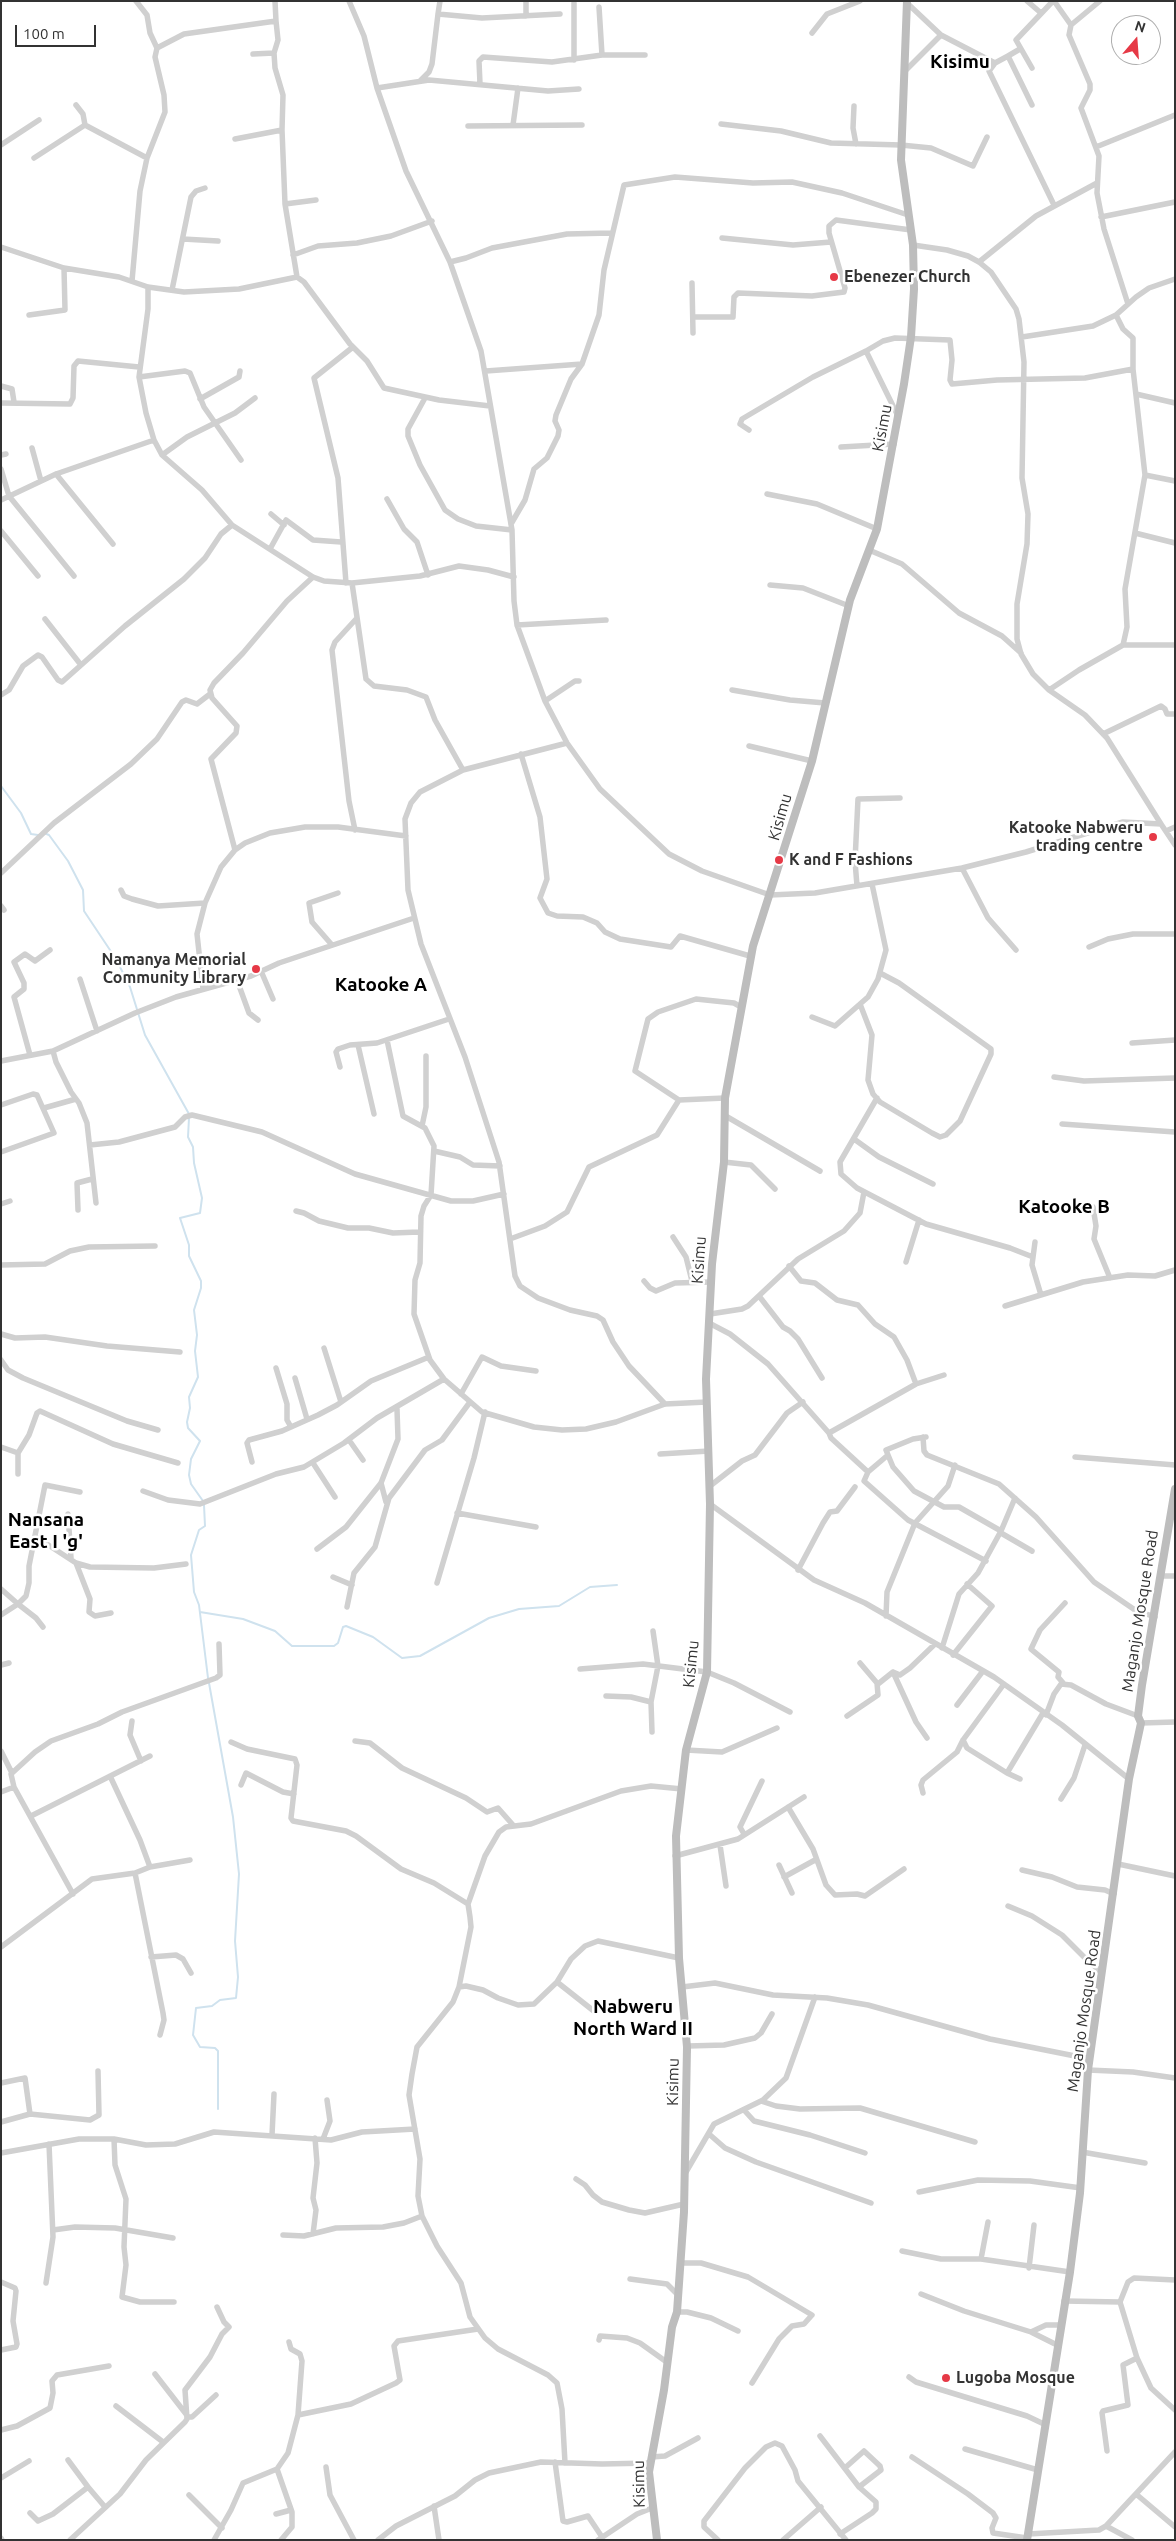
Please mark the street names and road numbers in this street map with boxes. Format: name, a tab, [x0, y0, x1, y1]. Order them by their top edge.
street label: Kisimu	[868, 403, 896, 453]
street label: Kisimu	[764, 791, 796, 843]
street label: Kisimu	[688, 1236, 710, 1284]
street label: Maganjo Mosque Road	[1118, 1529, 1162, 1693]
street label: Kisimu	[679, 1639, 703, 1689]
street label: Maganjo Mosque Road	[1063, 1929, 1105, 2093]
street label: Kisimu	[663, 2058, 683, 2106]
street label: Kisimu	[629, 2460, 649, 2508]

